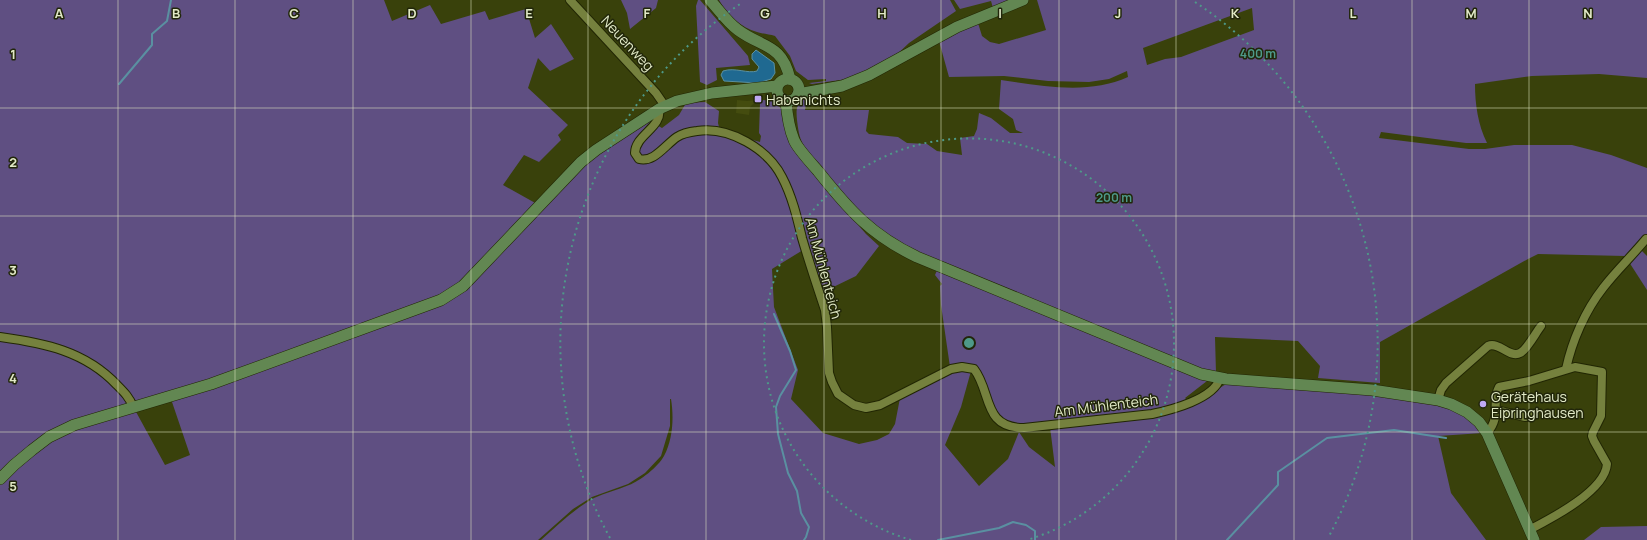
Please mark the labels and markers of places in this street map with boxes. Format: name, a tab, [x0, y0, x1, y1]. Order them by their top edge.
place label: Habenichts	[766, 90, 840, 109]
marker: Habenichts	[753, 94, 763, 104]
centre of rings	[962, 336, 976, 350]
place label: Gerätehaus Eipringhausen	[1491, 387, 1584, 422]
marker: Gerätehaus Eipringhausen	[1478, 399, 1488, 409]

